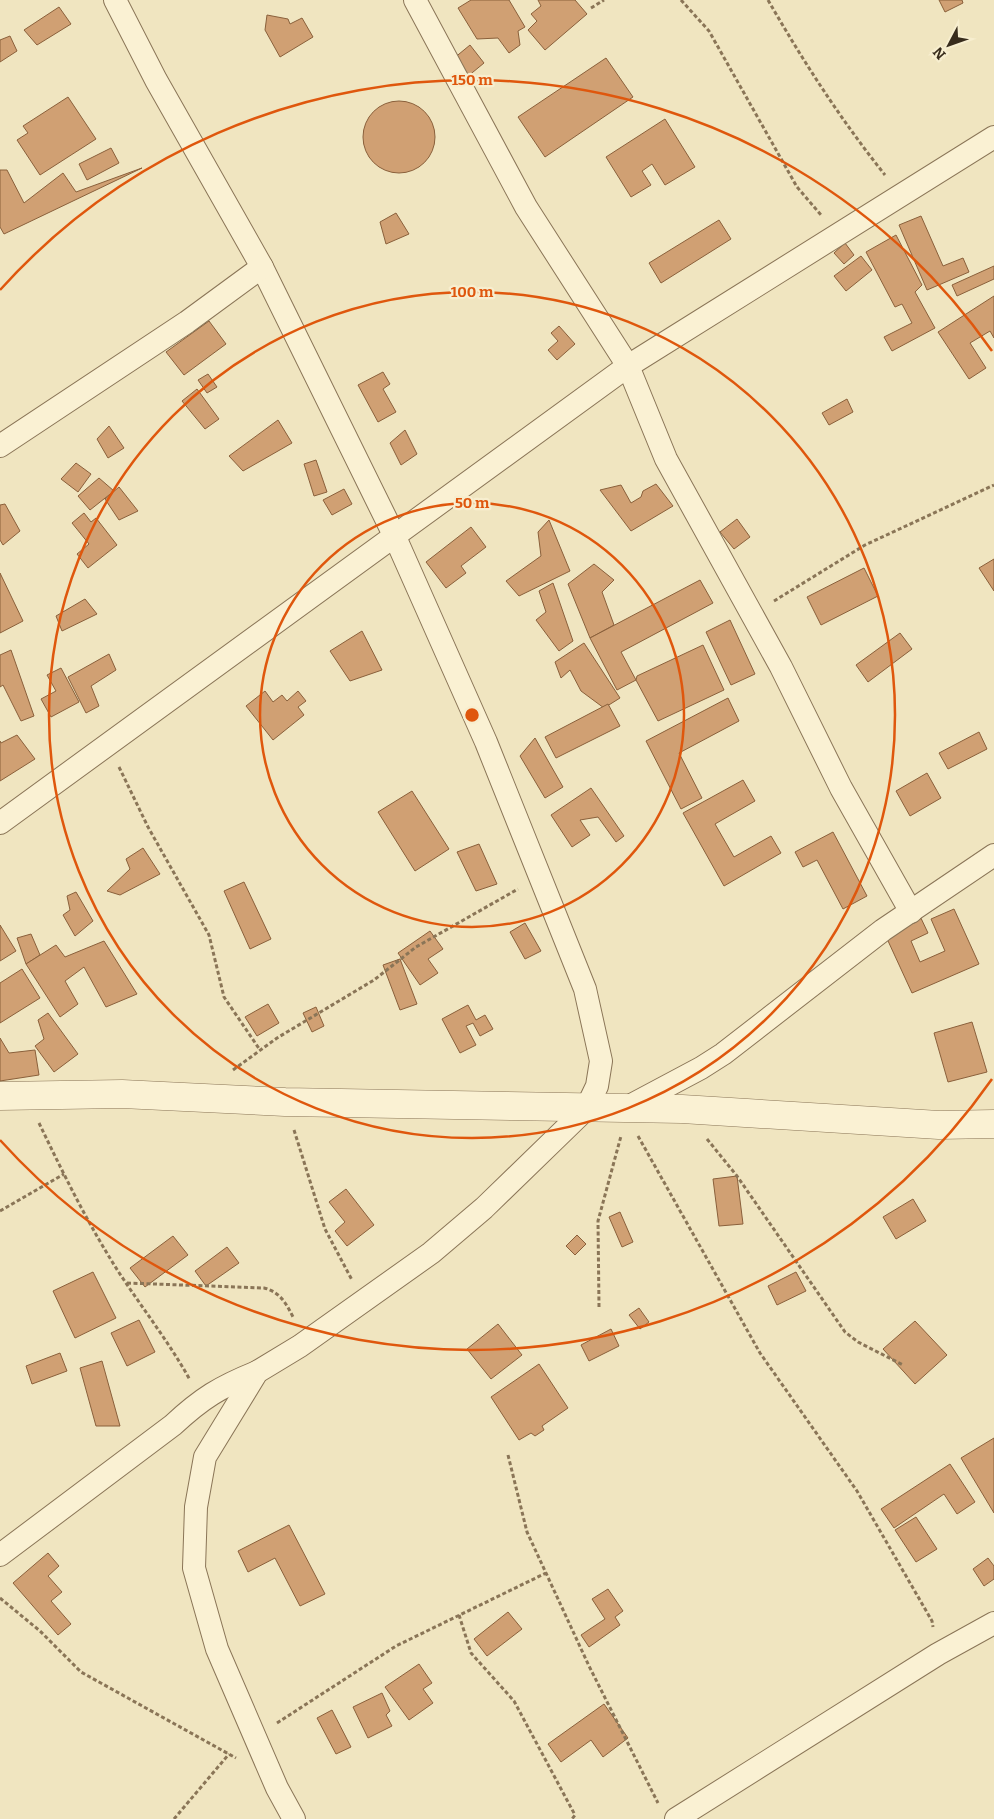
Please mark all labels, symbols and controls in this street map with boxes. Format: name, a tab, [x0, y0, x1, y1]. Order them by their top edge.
north arrow	[924, 20, 974, 70]
text: N	[929, 43, 950, 63]
text: 150 m	[451, 71, 493, 89]
text: 100 m	[451, 283, 494, 301]
text: 50 m	[455, 494, 490, 512]
centre of rings	[463, 706, 481, 724]

